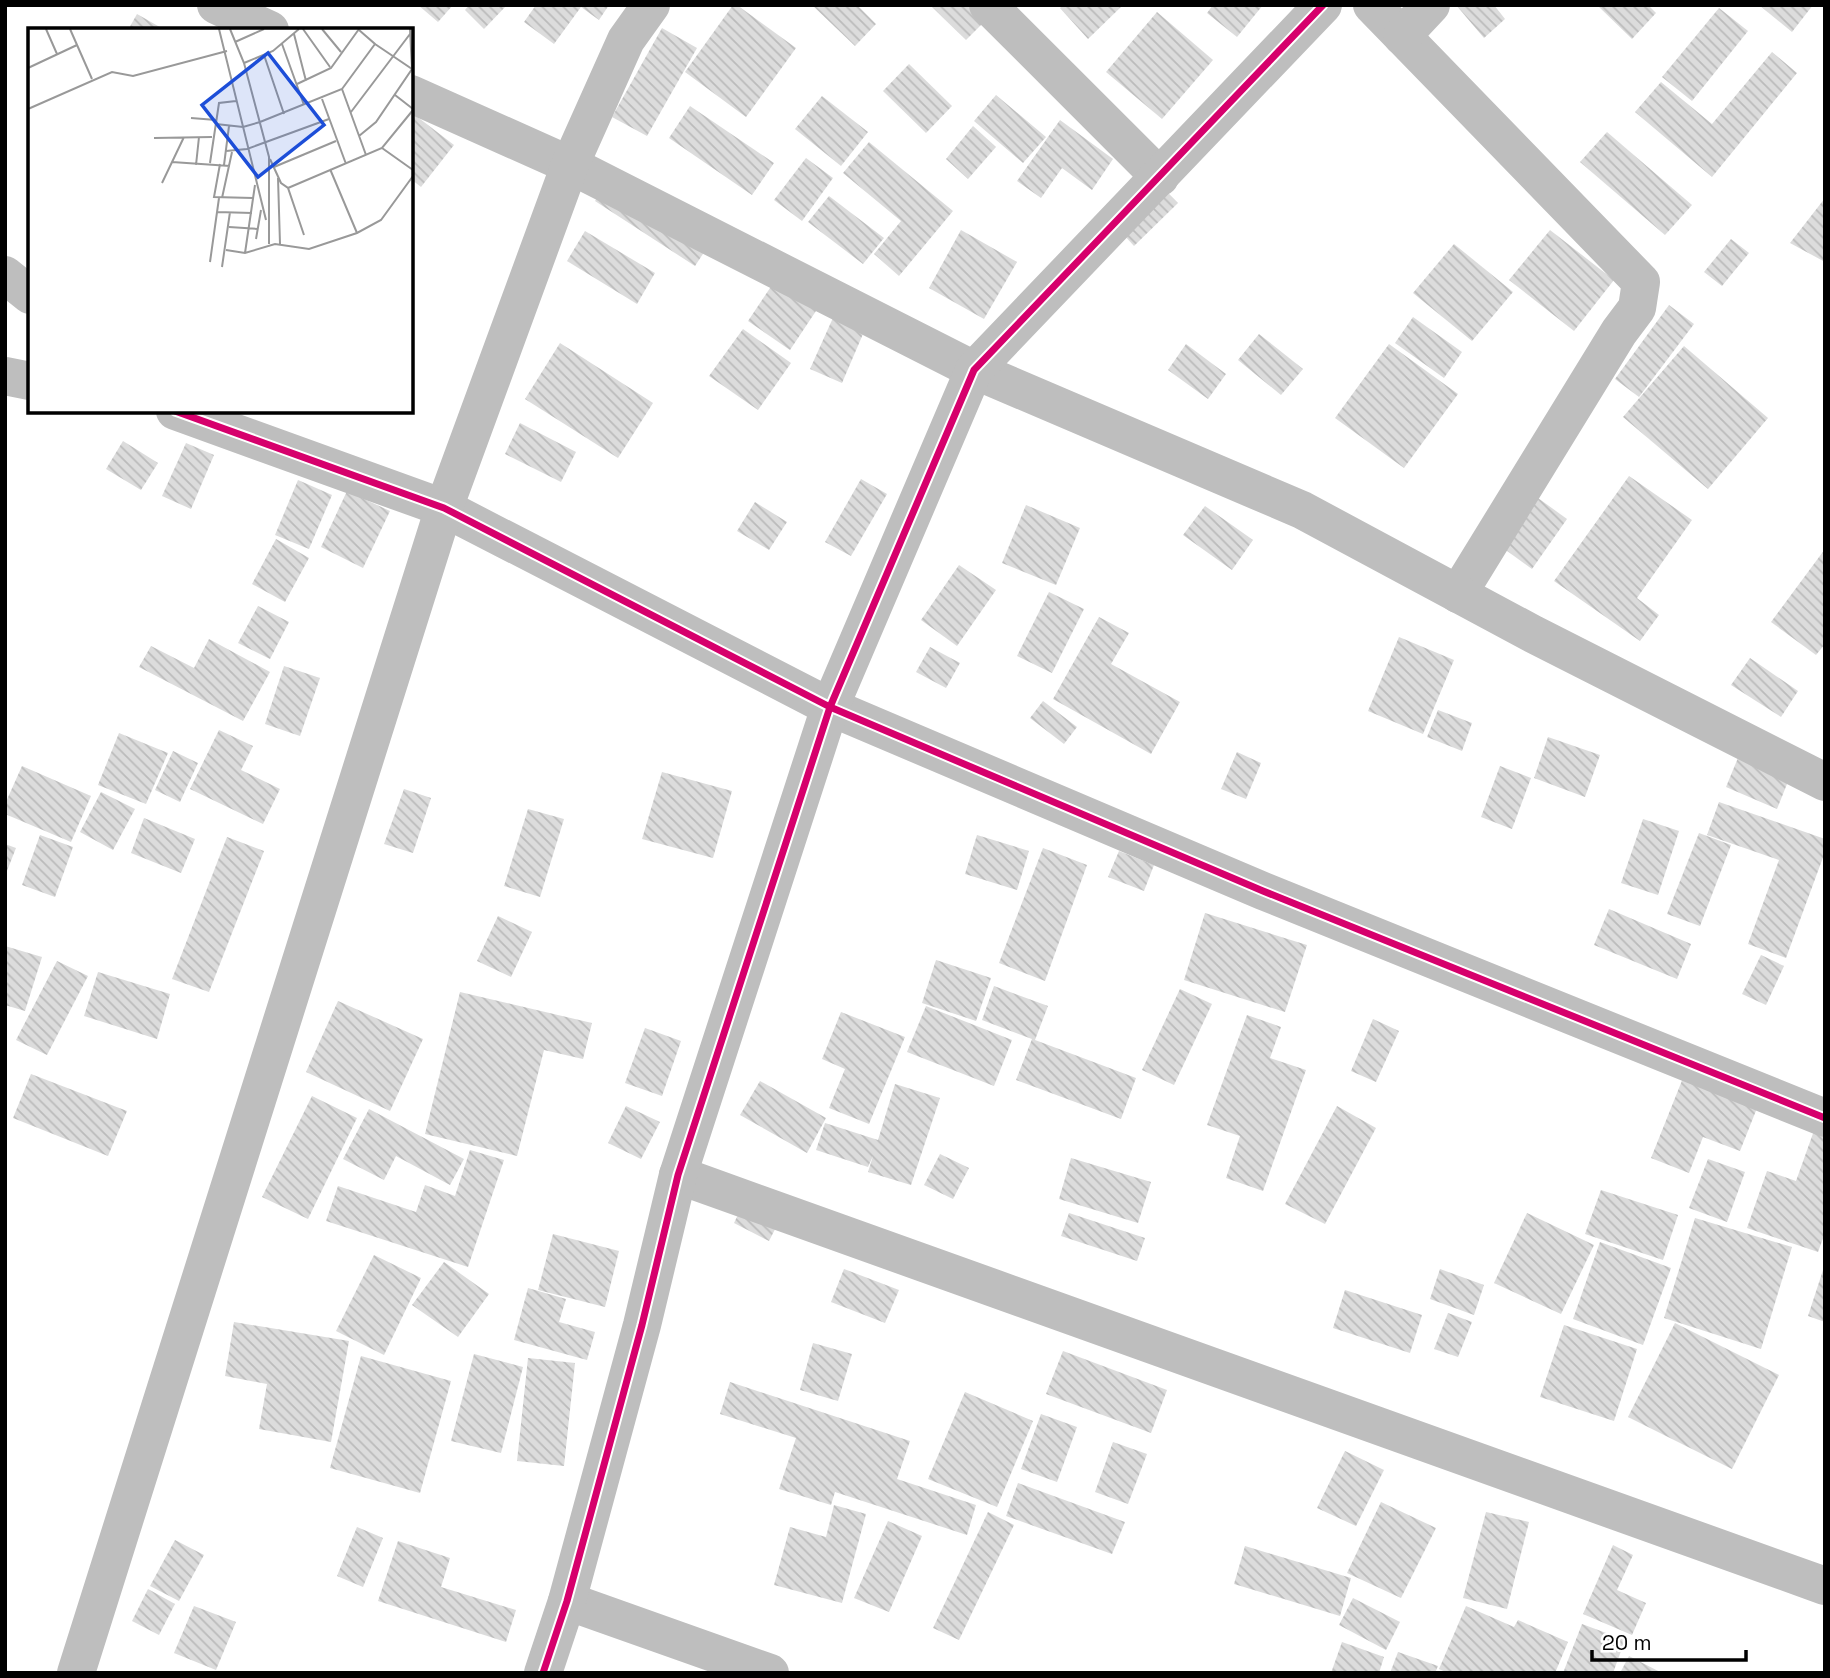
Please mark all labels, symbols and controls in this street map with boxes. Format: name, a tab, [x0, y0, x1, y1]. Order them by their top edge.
inset map	[28, 28, 413, 413]
scale bar	[1592, 1618, 1746, 1662]
text: 20 m	[1602, 1629, 1652, 1656]

